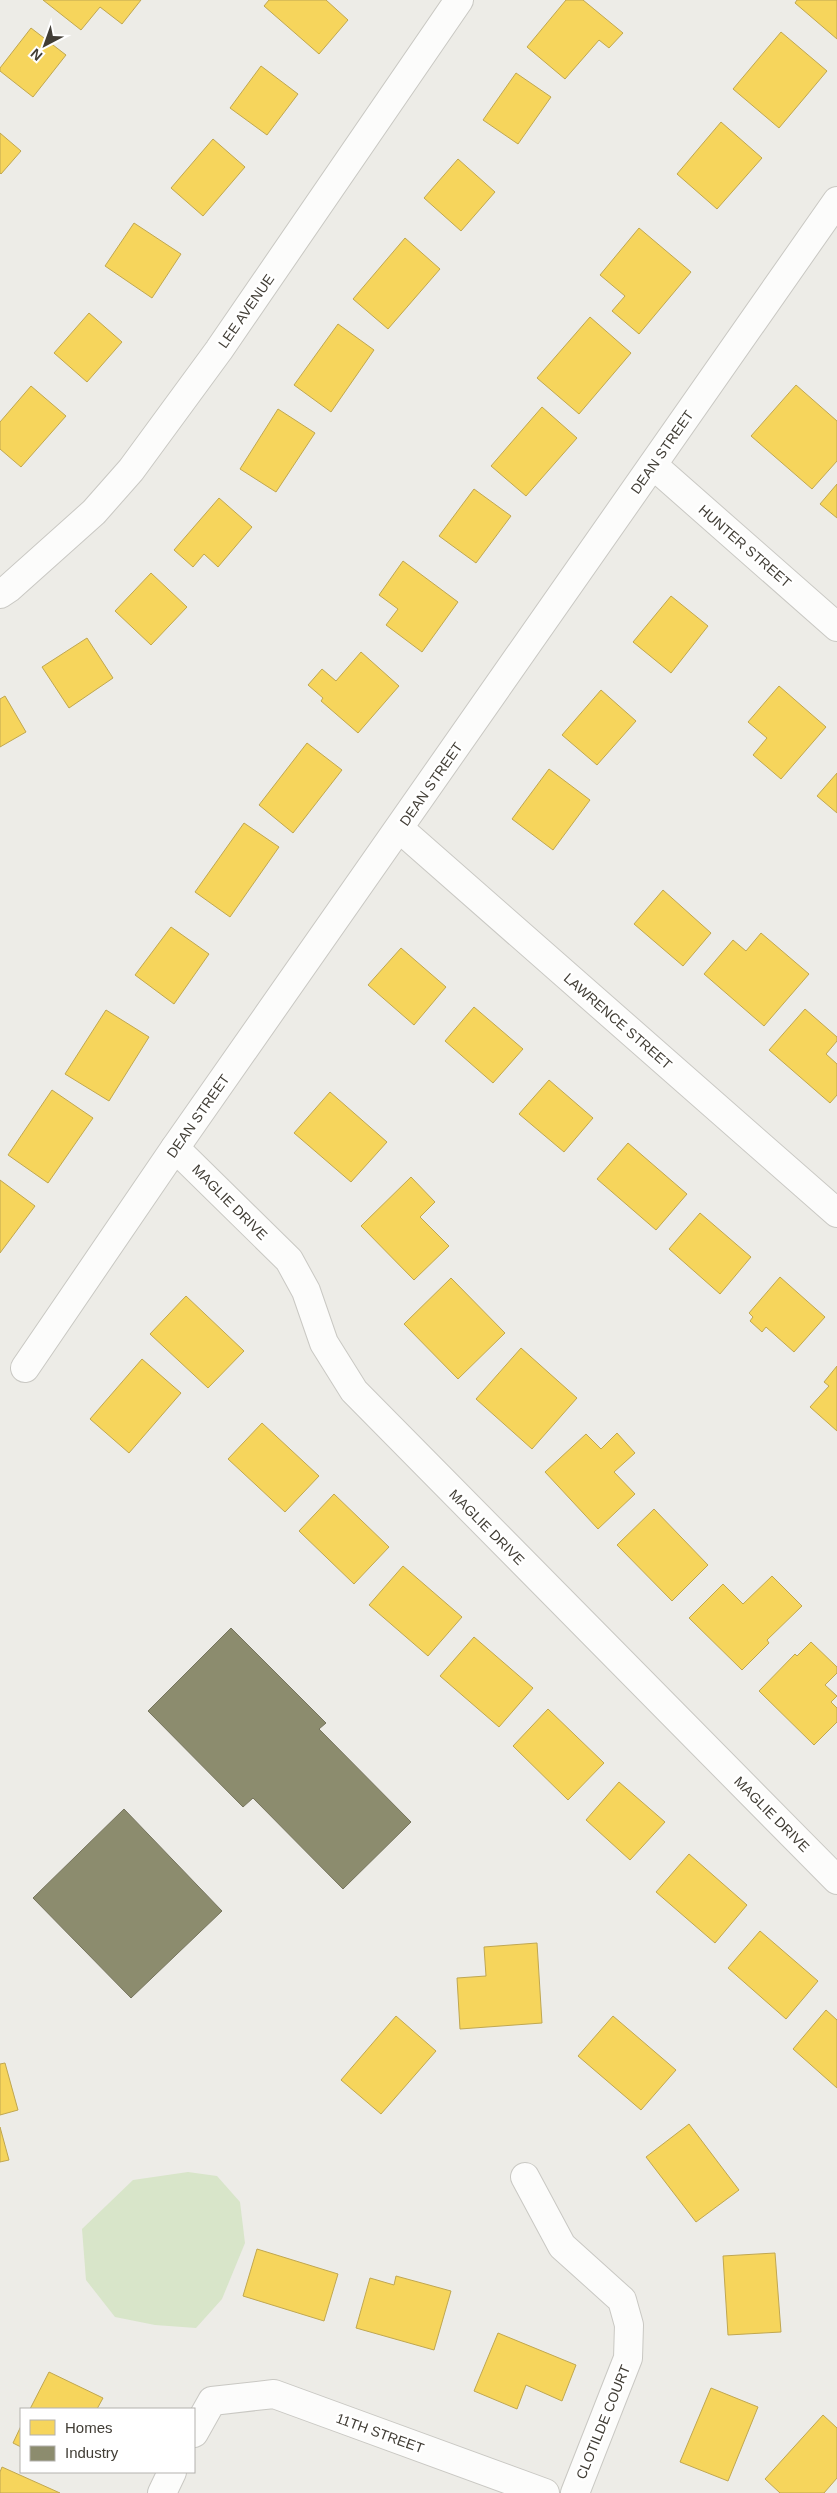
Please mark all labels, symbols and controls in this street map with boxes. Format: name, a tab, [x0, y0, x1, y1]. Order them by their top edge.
north arrow	[20, 20, 70, 70]
text: N	[27, 45, 46, 64]
street label: LEE AVENUE	[215, 271, 277, 351]
street label: DEAN STREET	[627, 407, 697, 497]
street label: HUNTER STREET	[695, 501, 795, 591]
street label: DEAN STREET	[396, 739, 466, 829]
street label: LAWRENCE STREET	[561, 970, 676, 1073]
street label: DEAN STREET	[163, 1071, 233, 1161]
street label: MAGLIE DRIVE	[189, 1161, 271, 1243]
street label: MAGLIE DRIVE	[446, 1486, 528, 1568]
street label: MAGLIE DRIVE	[731, 1773, 813, 1855]
street label: CLOTILDE COURT	[573, 2362, 633, 2481]
legend	[20, 2408, 195, 2473]
street label: 11TH STREET	[334, 2410, 427, 2456]
text: Homes	[65, 2419, 113, 2436]
text: Industry	[65, 2444, 119, 2461]

